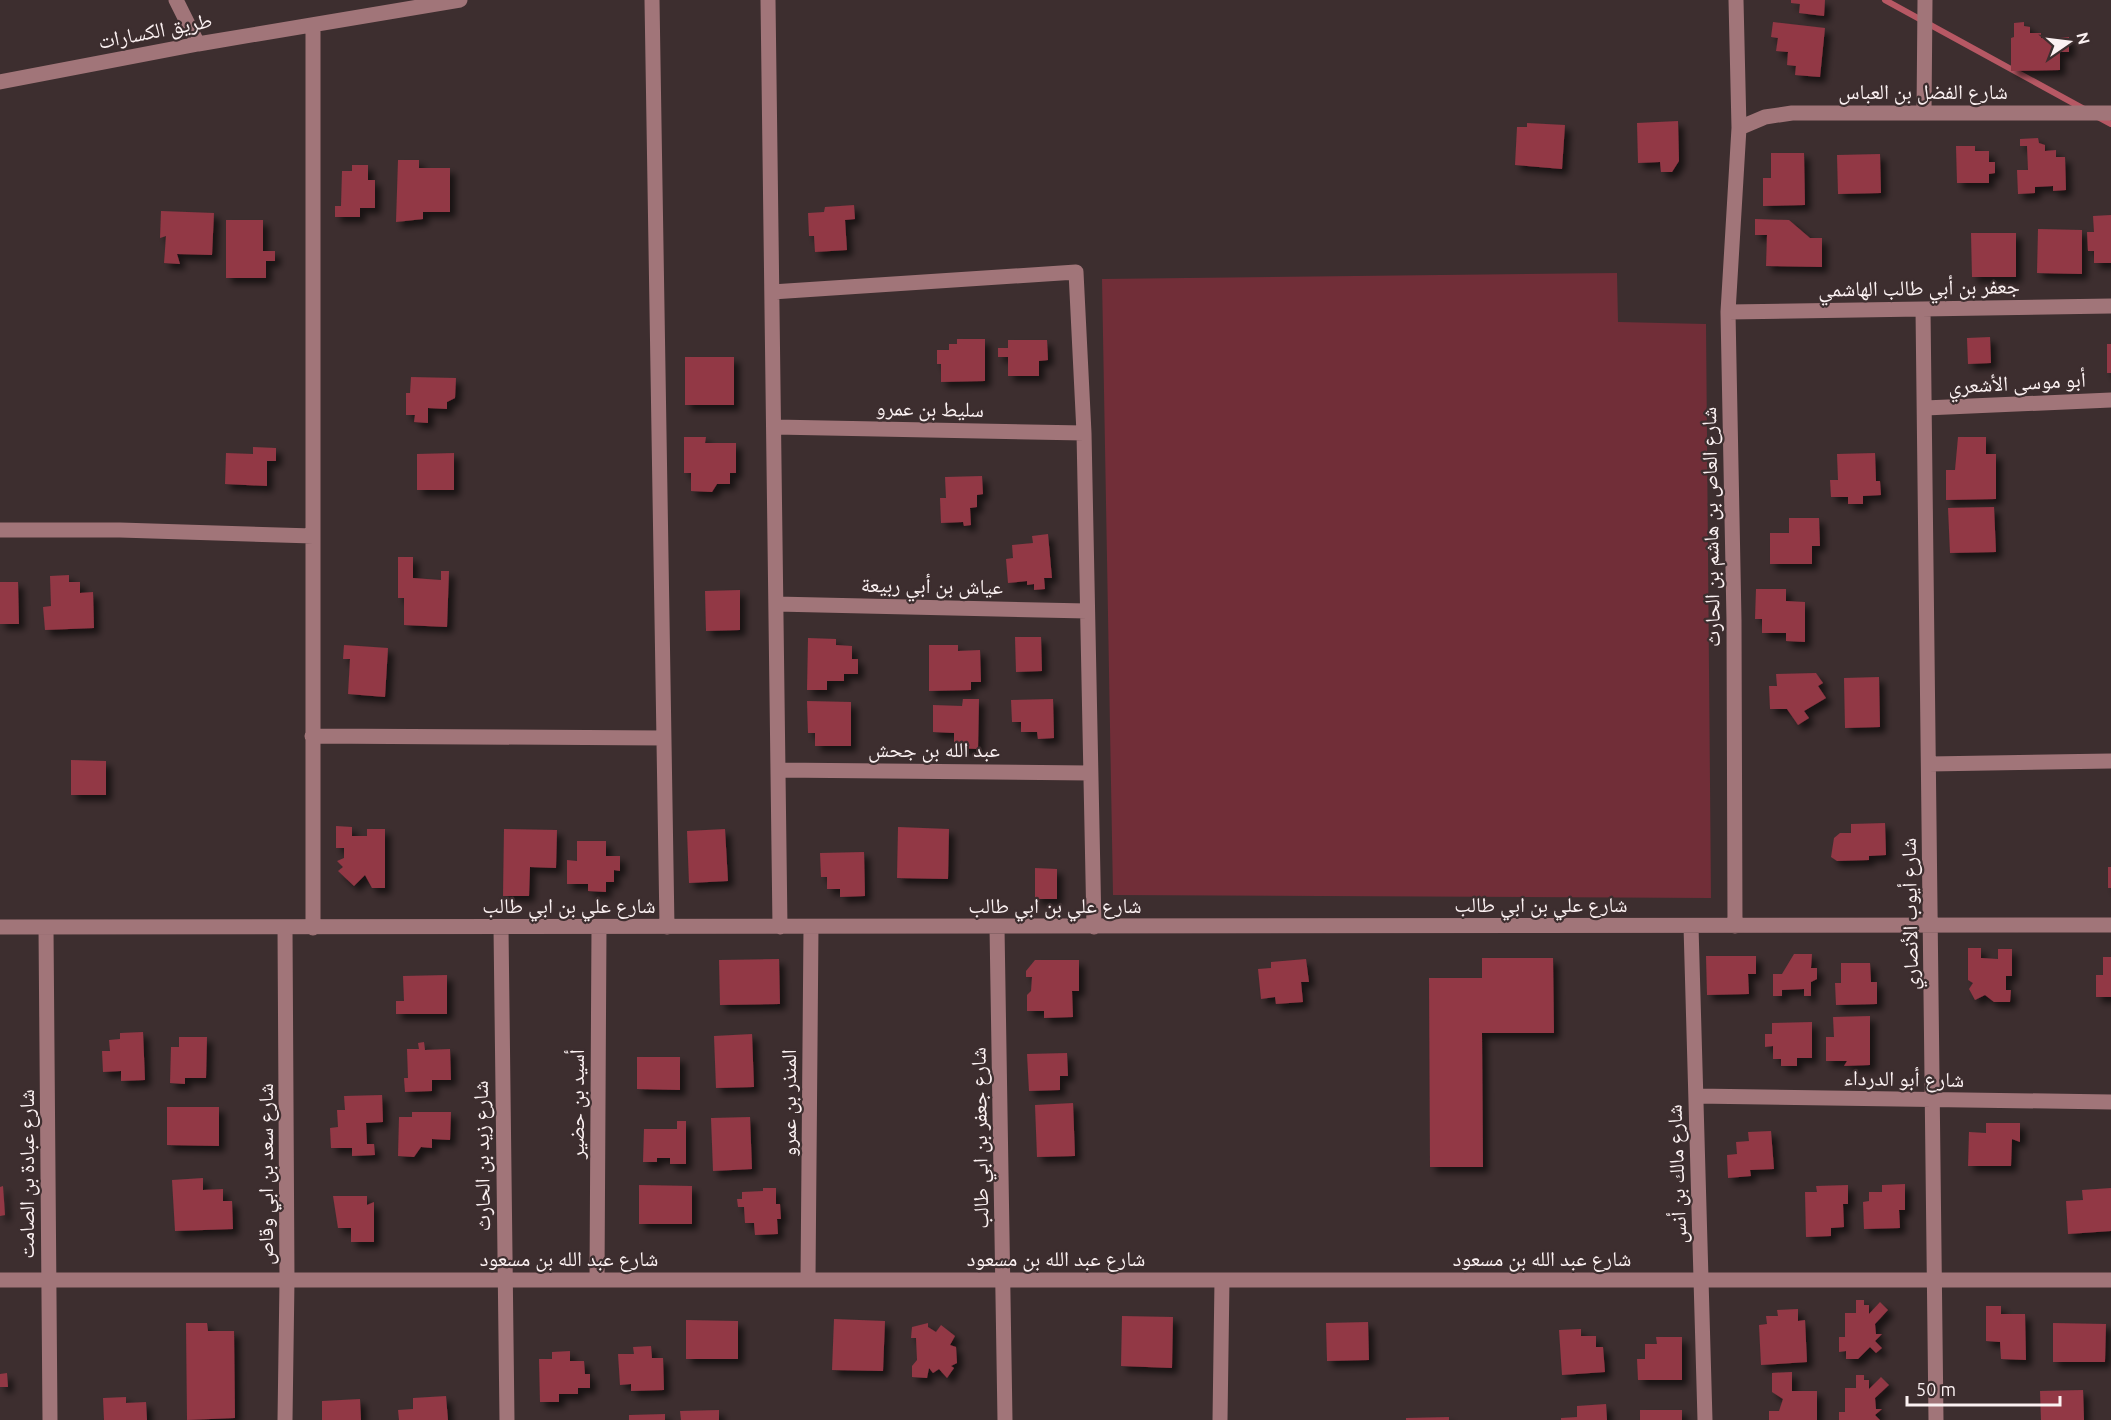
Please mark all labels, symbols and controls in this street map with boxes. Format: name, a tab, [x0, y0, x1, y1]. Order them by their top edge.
street label: طريق الكسارات	[96, 7, 214, 55]
north arrow	[2039, 12, 2099, 72]
text: N	[2073, 30, 2094, 46]
street label: شارع الفضل بن العباس	[1838, 79, 2008, 105]
street label: جعفر بن أبي طالب الهاشمي	[1818, 273, 2020, 306]
street label: أبو موسى الأشعري	[1948, 366, 2087, 403]
street label: سليط بن عمرو	[876, 395, 984, 423]
street label: شارع العاص بن هاشم بن الحارث	[1696, 407, 1727, 647]
street label: عياش بن أبي ربيعة	[861, 572, 1004, 604]
street label: عبد الله بن جحش	[868, 737, 1000, 763]
street label: شارع أيوب الأنصاري	[1896, 838, 1928, 990]
street label: شارع علي بن ابي طالب	[1454, 892, 1628, 921]
street label: شارع علي بن ابي طالب	[482, 893, 656, 922]
street label: شارع علي بن ابي طالب	[968, 893, 1142, 922]
street label: شارع جعفر بن ابي طالب	[965, 1047, 998, 1229]
street label: أسيد بن حضير	[564, 1049, 590, 1160]
street label: المنذر بن عمرو	[776, 1049, 802, 1157]
street label: شارع أبو الدرداء	[1844, 1065, 1964, 1093]
street label: شارع زيد بن الحارث	[468, 1080, 496, 1232]
street label: شارع سعد بن ابي وقاص	[253, 1083, 282, 1265]
street label: شارع عبادة بن الصامت	[14, 1089, 40, 1259]
street label: شارع مالك بن أنس	[1662, 1104, 1692, 1244]
street label: شارع عبد الله بن مسعود	[480, 1246, 658, 1272]
street label: شارع عبد الله بن مسعود	[967, 1246, 1145, 1272]
street label: شارع عبد الله بن مسعود	[1453, 1246, 1631, 1272]
scale bar	[1907, 1369, 2060, 1407]
text: 50 m	[1916, 1379, 1956, 1399]

